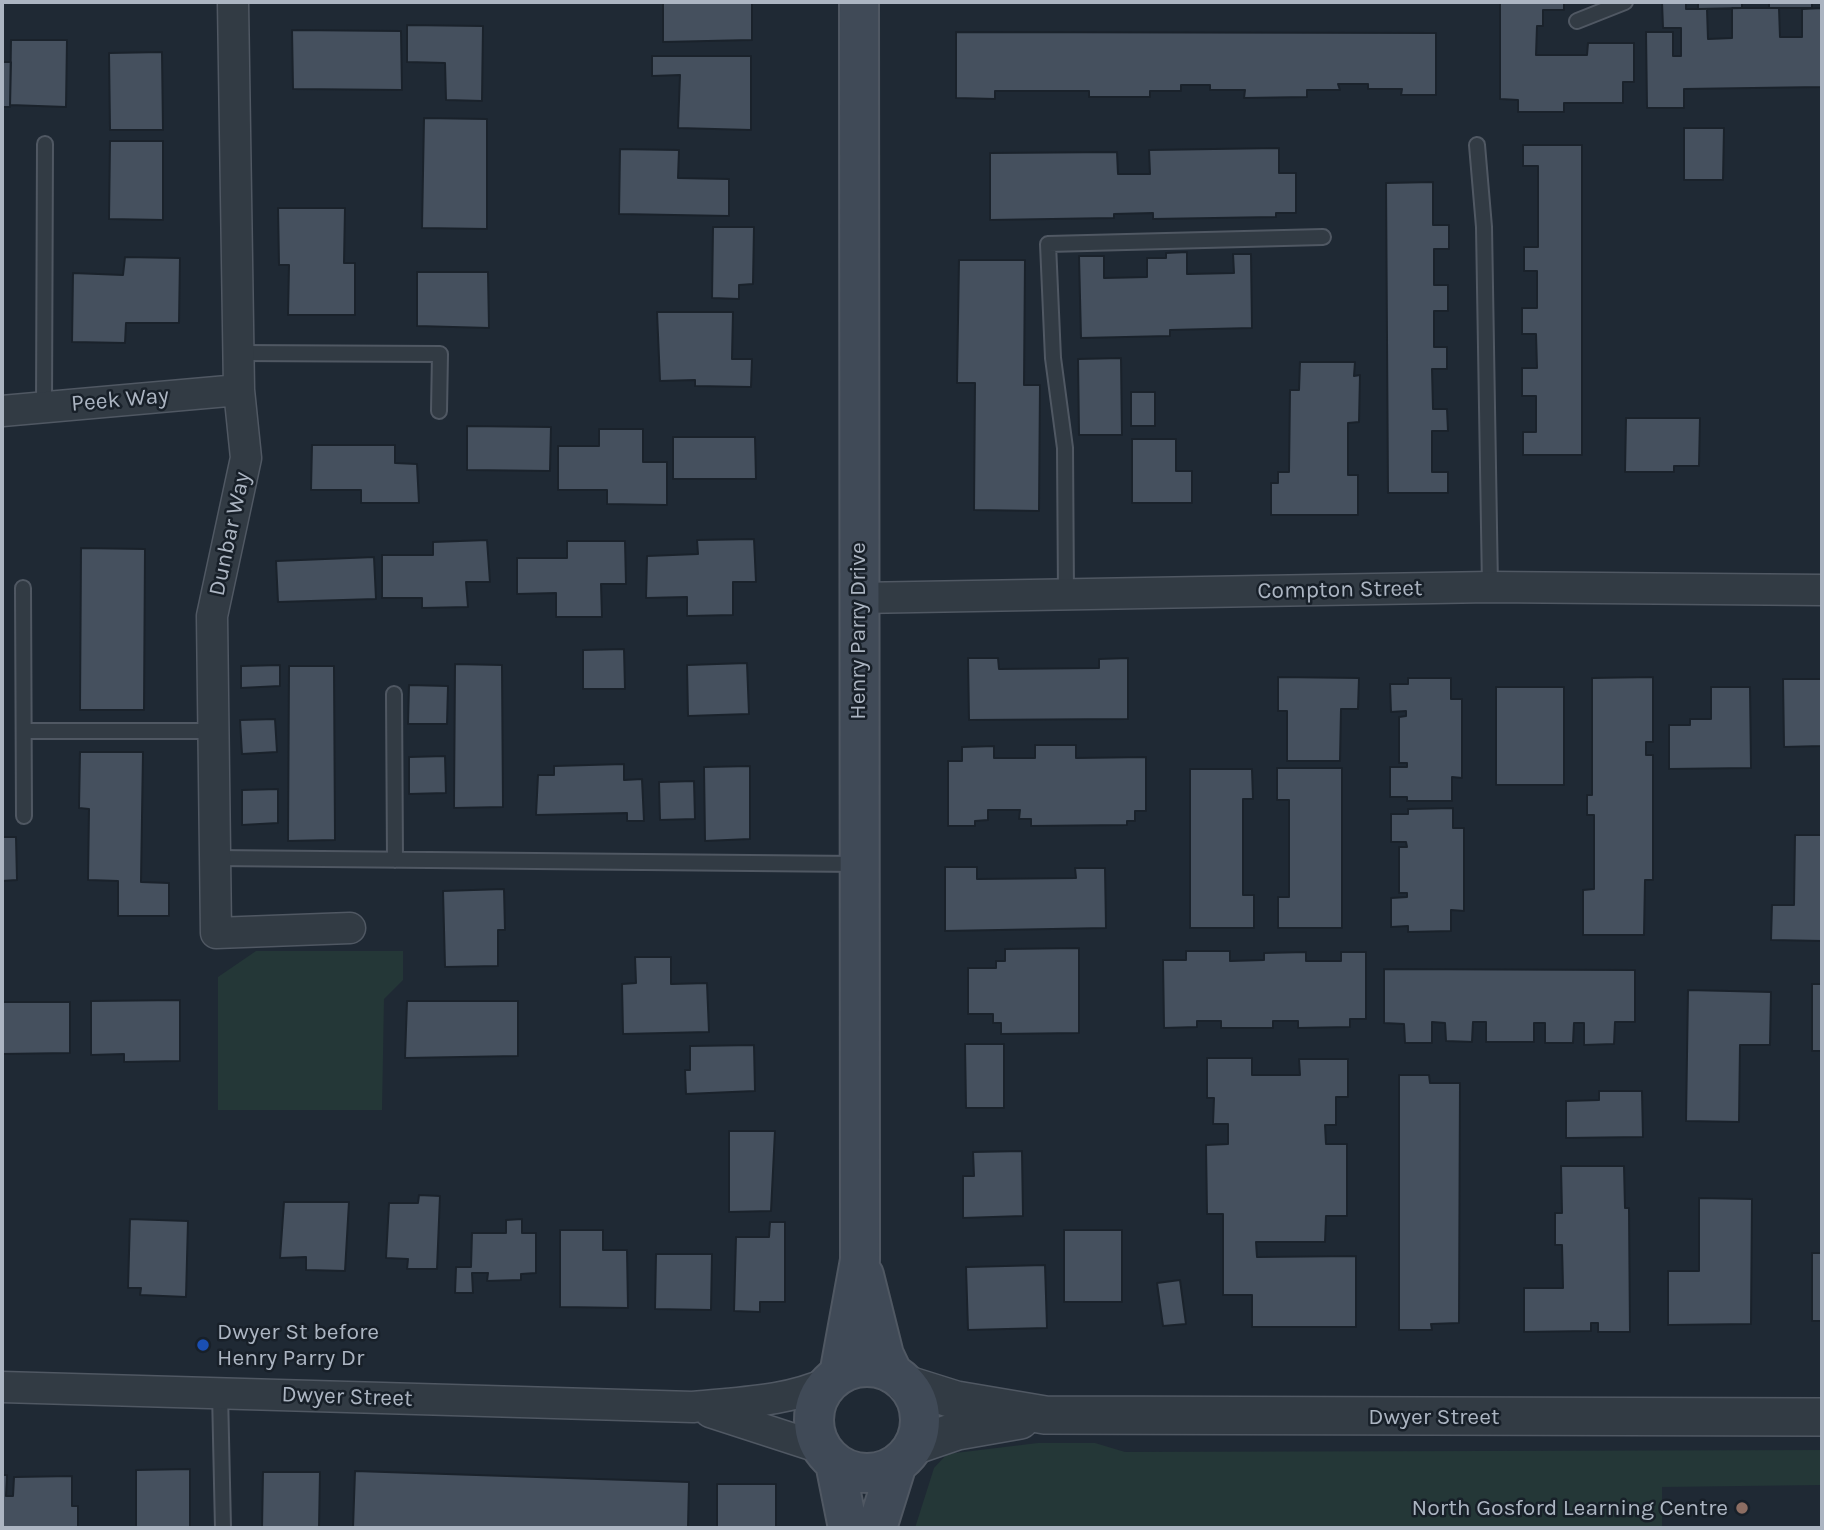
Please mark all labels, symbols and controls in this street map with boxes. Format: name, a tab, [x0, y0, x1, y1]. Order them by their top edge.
street label: Peek Way	[70, 382, 170, 418]
street label: Dunbar Way	[203, 469, 257, 599]
street label: Henry Parry Drive	[844, 542, 872, 720]
street label: Compton Street	[1257, 575, 1423, 605]
place label: Dwyer St before Henry Parry Dr	[217, 1318, 379, 1372]
marker: Dwyer St before Henry Parry Dr	[195, 1337, 211, 1353]
street label: Dwyer Street	[281, 1381, 413, 1413]
street label: Dwyer Street	[1368, 1403, 1500, 1431]
place label: North Gosford Learning Centre	[1412, 1494, 1728, 1522]
marker: North Gosford Learning Centre	[1734, 1500, 1750, 1516]

